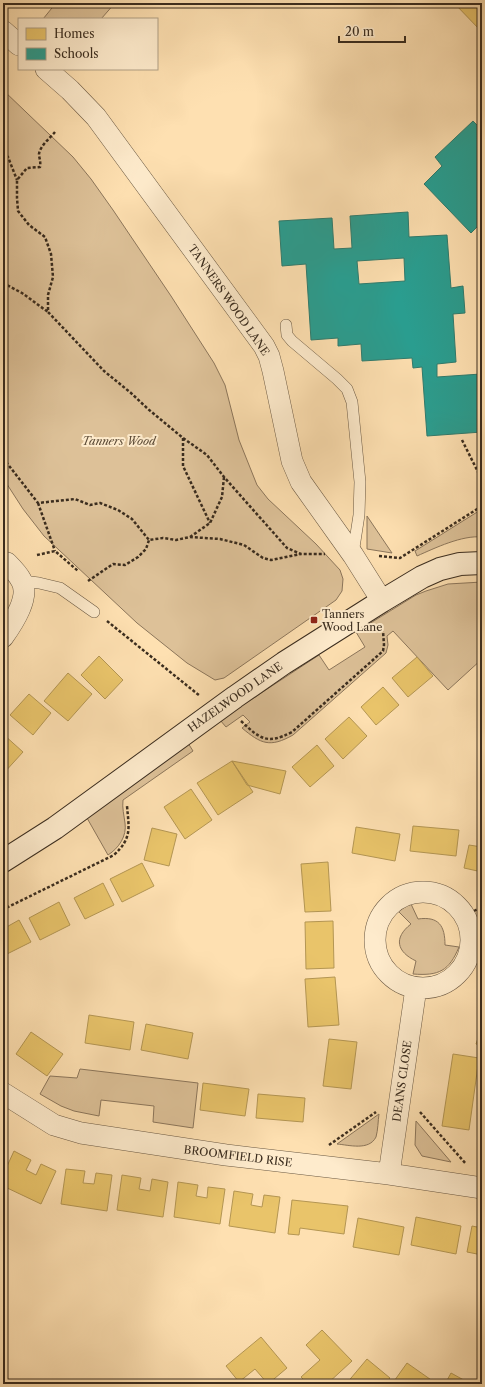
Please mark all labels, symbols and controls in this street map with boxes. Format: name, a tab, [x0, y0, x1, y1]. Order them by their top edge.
legend	[18, 18, 158, 70]
scale bar	[339, 18, 405, 44]
text: 20 m	[345, 24, 374, 39]
text: Homes	[54, 26, 94, 41]
text: Schools	[54, 46, 99, 61]
street label: TANNERS WOOD LANE	[185, 242, 273, 358]
park label: Tanners Wood	[82, 434, 157, 448]
place label: Tanners Wood Lane	[321, 607, 382, 634]
marker: Tanners Wood Lane	[309, 615, 319, 625]
street label: HAZELWOOD LANE	[185, 659, 285, 735]
street label: DEANS CLOSE	[389, 1039, 415, 1123]
street label: BROOMFIELD RISE	[183, 1142, 293, 1170]

